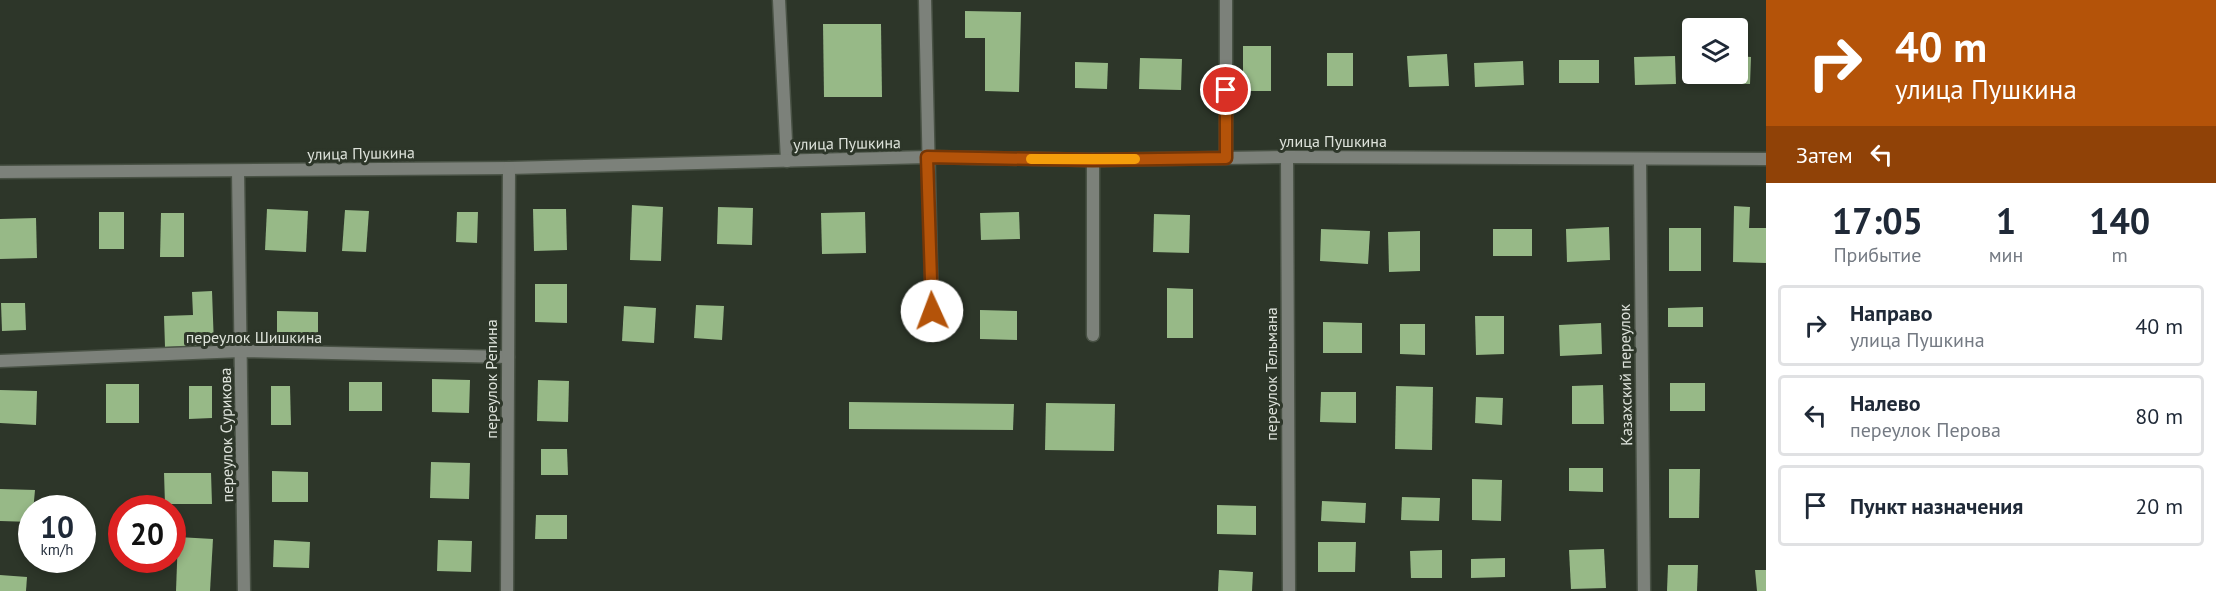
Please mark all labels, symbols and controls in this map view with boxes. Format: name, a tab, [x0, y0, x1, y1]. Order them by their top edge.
map controls	[1682, 18, 1748, 84]
button: layers	[1682, 18, 1748, 84]
text: 40 m	[1895, 19, 1987, 74]
icon: right	[1796, 24, 1874, 102]
pin	[1200, 64, 1251, 115]
text: улица Пушкина	[1895, 72, 2077, 106]
icon: arrive	[1209, 73, 1242, 106]
street label: улица Пушкина	[1279, 131, 1387, 151]
street label: улица Пушкина	[793, 132, 901, 154]
icon: left	[1865, 138, 1898, 171]
text: Затем	[1796, 141, 1853, 169]
street label: улица Пушкина	[307, 142, 415, 164]
text: 17:05	[1832, 197, 1923, 244]
text: 1	[1996, 197, 2016, 244]
text: 140	[2089, 197, 2150, 244]
text: Прибытие	[1833, 242, 1921, 268]
text: мин	[1989, 242, 2023, 268]
text: m	[2112, 242, 2128, 268]
position arrow	[900, 279, 964, 343]
text: Направо	[1850, 299, 1933, 327]
street label: Казахский переулок	[1614, 304, 1636, 446]
street label: переулок Тельмана	[1261, 307, 1281, 441]
icon: right	[1799, 309, 1832, 342]
text: 40 m	[2135, 312, 2183, 340]
street label: переулок Репина	[481, 319, 501, 439]
street label: переулок Шишкина	[186, 327, 322, 347]
text: улица Пушкина	[1850, 327, 1985, 353]
street label: переулок Сурикова	[215, 367, 237, 503]
text: Налево	[1850, 389, 1921, 417]
icon: left	[1799, 399, 1832, 432]
text: 80 m	[2135, 402, 2183, 430]
text: переулок Перова	[1850, 417, 2001, 443]
icon: arrive	[1799, 489, 1832, 522]
text: Пункт назначения	[1850, 492, 2023, 520]
text: 20 m	[2135, 492, 2183, 520]
speed limit sign: 20	[108, 495, 186, 573]
text: 10	[40, 507, 74, 546]
text: km/h	[41, 540, 73, 559]

